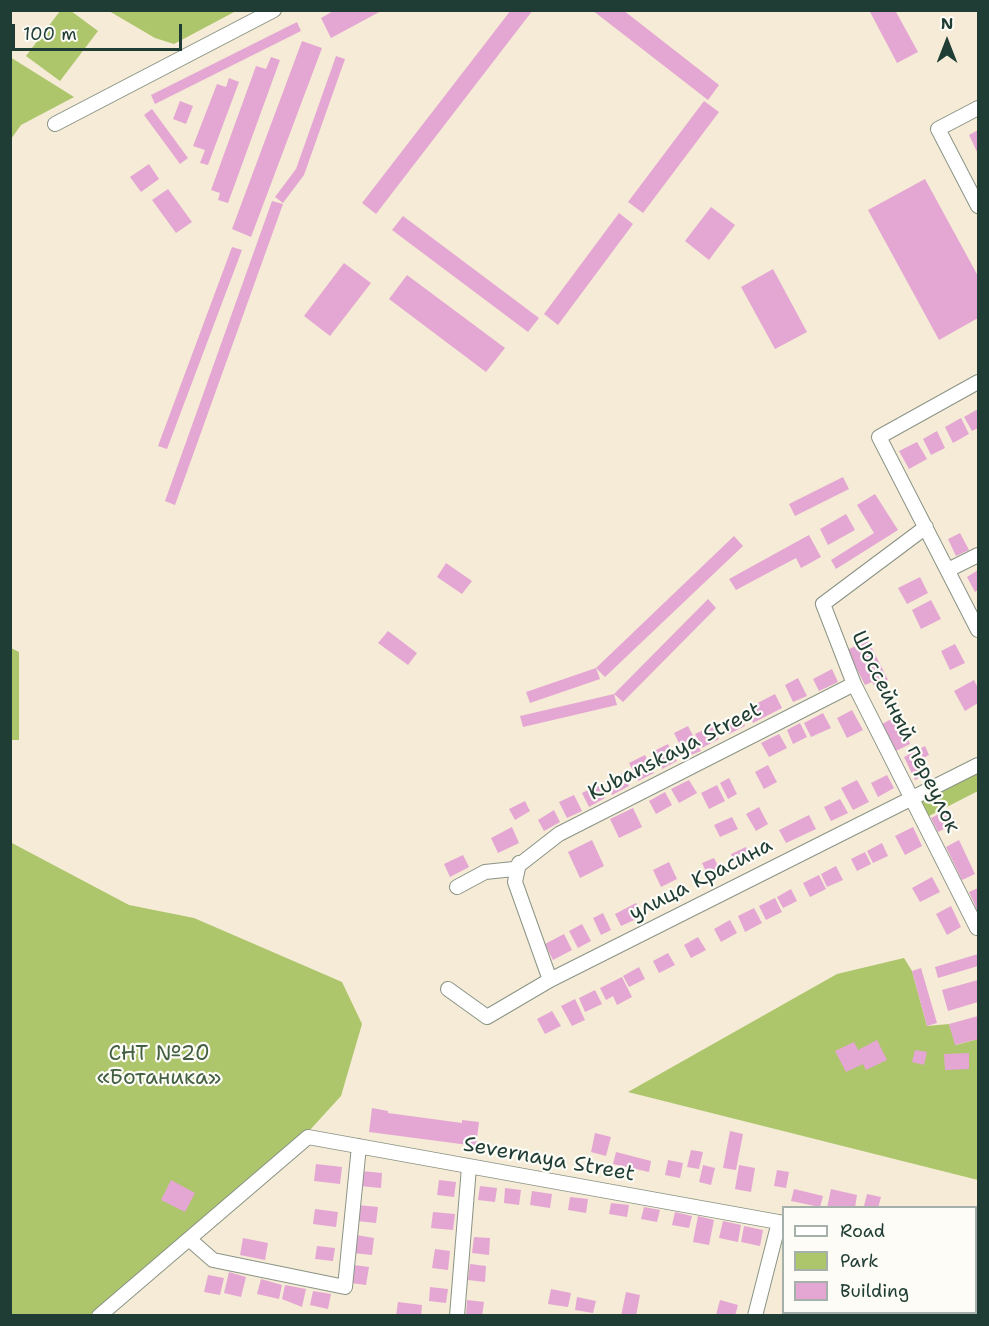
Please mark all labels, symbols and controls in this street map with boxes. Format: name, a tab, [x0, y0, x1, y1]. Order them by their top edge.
scale bar	[15, 12, 184, 50]
north arrow	[917, 12, 977, 72]
text: N	[941, 13, 953, 34]
text: 100 m	[23, 22, 77, 46]
street label: Шоссейный переулок	[845, 627, 965, 837]
street label: Kubanskaya Street	[584, 698, 766, 806]
street label: улица Красина	[625, 833, 777, 927]
park label: СНТ №20 «Ботаника»	[97, 1042, 221, 1092]
street label: Severnaya Street	[461, 1132, 637, 1188]
legend	[782, 1206, 977, 1314]
text: Road	[840, 1219, 885, 1243]
text: Park	[840, 1249, 879, 1273]
text: Building	[840, 1279, 909, 1303]

